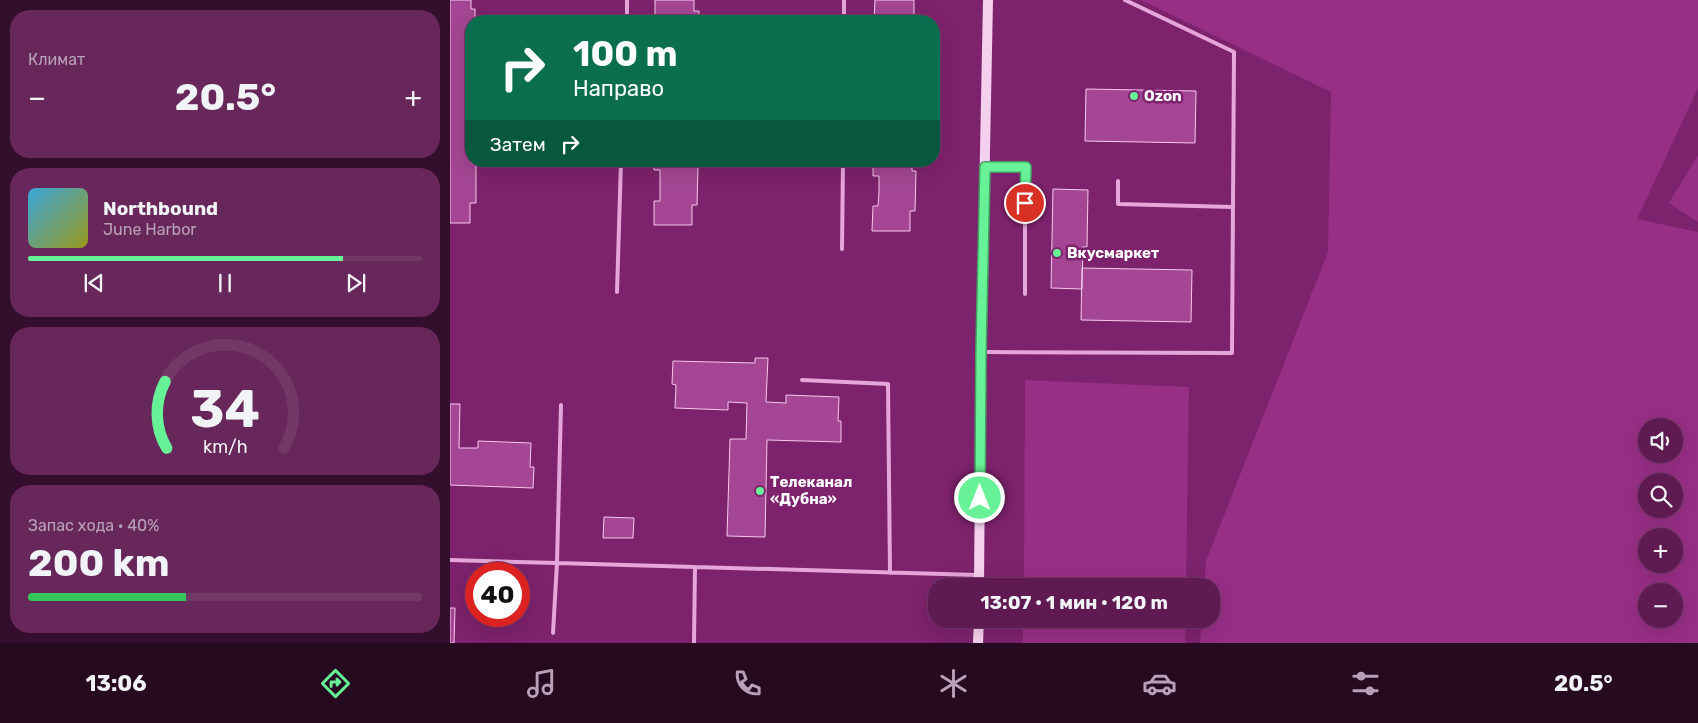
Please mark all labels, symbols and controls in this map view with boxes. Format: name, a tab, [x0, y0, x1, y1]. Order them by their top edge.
text: 100 m	[573, 33, 678, 75]
icon: right	[490, 35, 555, 100]
text: Климат	[28, 50, 85, 69]
text: 20.5°	[175, 74, 276, 120]
text: Направо	[573, 75, 664, 102]
text: −	[28, 81, 46, 114]
text: +	[405, 81, 422, 114]
place label: Ozon	[1144, 87, 1182, 105]
marker: Ozon	[1128, 90, 1140, 102]
icon: right	[556, 130, 584, 158]
text: Затем	[490, 133, 546, 156]
pin	[1004, 182, 1046, 224]
icon: arrive	[1011, 189, 1039, 217]
text: Northbound	[103, 197, 218, 220]
text: June Harbor	[103, 220, 196, 239]
place label: Вкусмаркет	[1067, 244, 1160, 262]
marker: Вкусмаркет	[1051, 247, 1063, 259]
icon: previous	[80, 269, 108, 297]
icon: pause	[211, 269, 239, 297]
icon: next	[342, 269, 370, 297]
text: 34	[190, 378, 260, 440]
map controls	[1638, 418, 1683, 628]
button: sound	[1638, 418, 1683, 463]
text: km/h	[203, 436, 247, 457]
position arrow	[953, 471, 1005, 523]
place label: Телеканал «Дубна»	[770, 473, 852, 508]
button: search	[1638, 473, 1683, 518]
marker: Телеканал «Дубна»	[754, 485, 766, 497]
text: Запас хода · 40%	[28, 516, 159, 535]
button: +	[1638, 528, 1683, 573]
text: 200 km	[28, 540, 170, 586]
speed limit sign: 40	[465, 562, 530, 627]
button: −	[1638, 583, 1683, 628]
text: 13:07 · 1 мин · 120 m	[980, 591, 1168, 614]
icon: directions	[318, 666, 353, 701]
icon: music	[524, 666, 559, 701]
icon: phone	[730, 666, 765, 701]
icon: climate	[936, 666, 971, 701]
icon: car	[1142, 666, 1177, 701]
icon: filters	[1348, 666, 1383, 701]
text: 13:06	[86, 670, 147, 697]
text: 20.5°	[1554, 670, 1612, 697]

